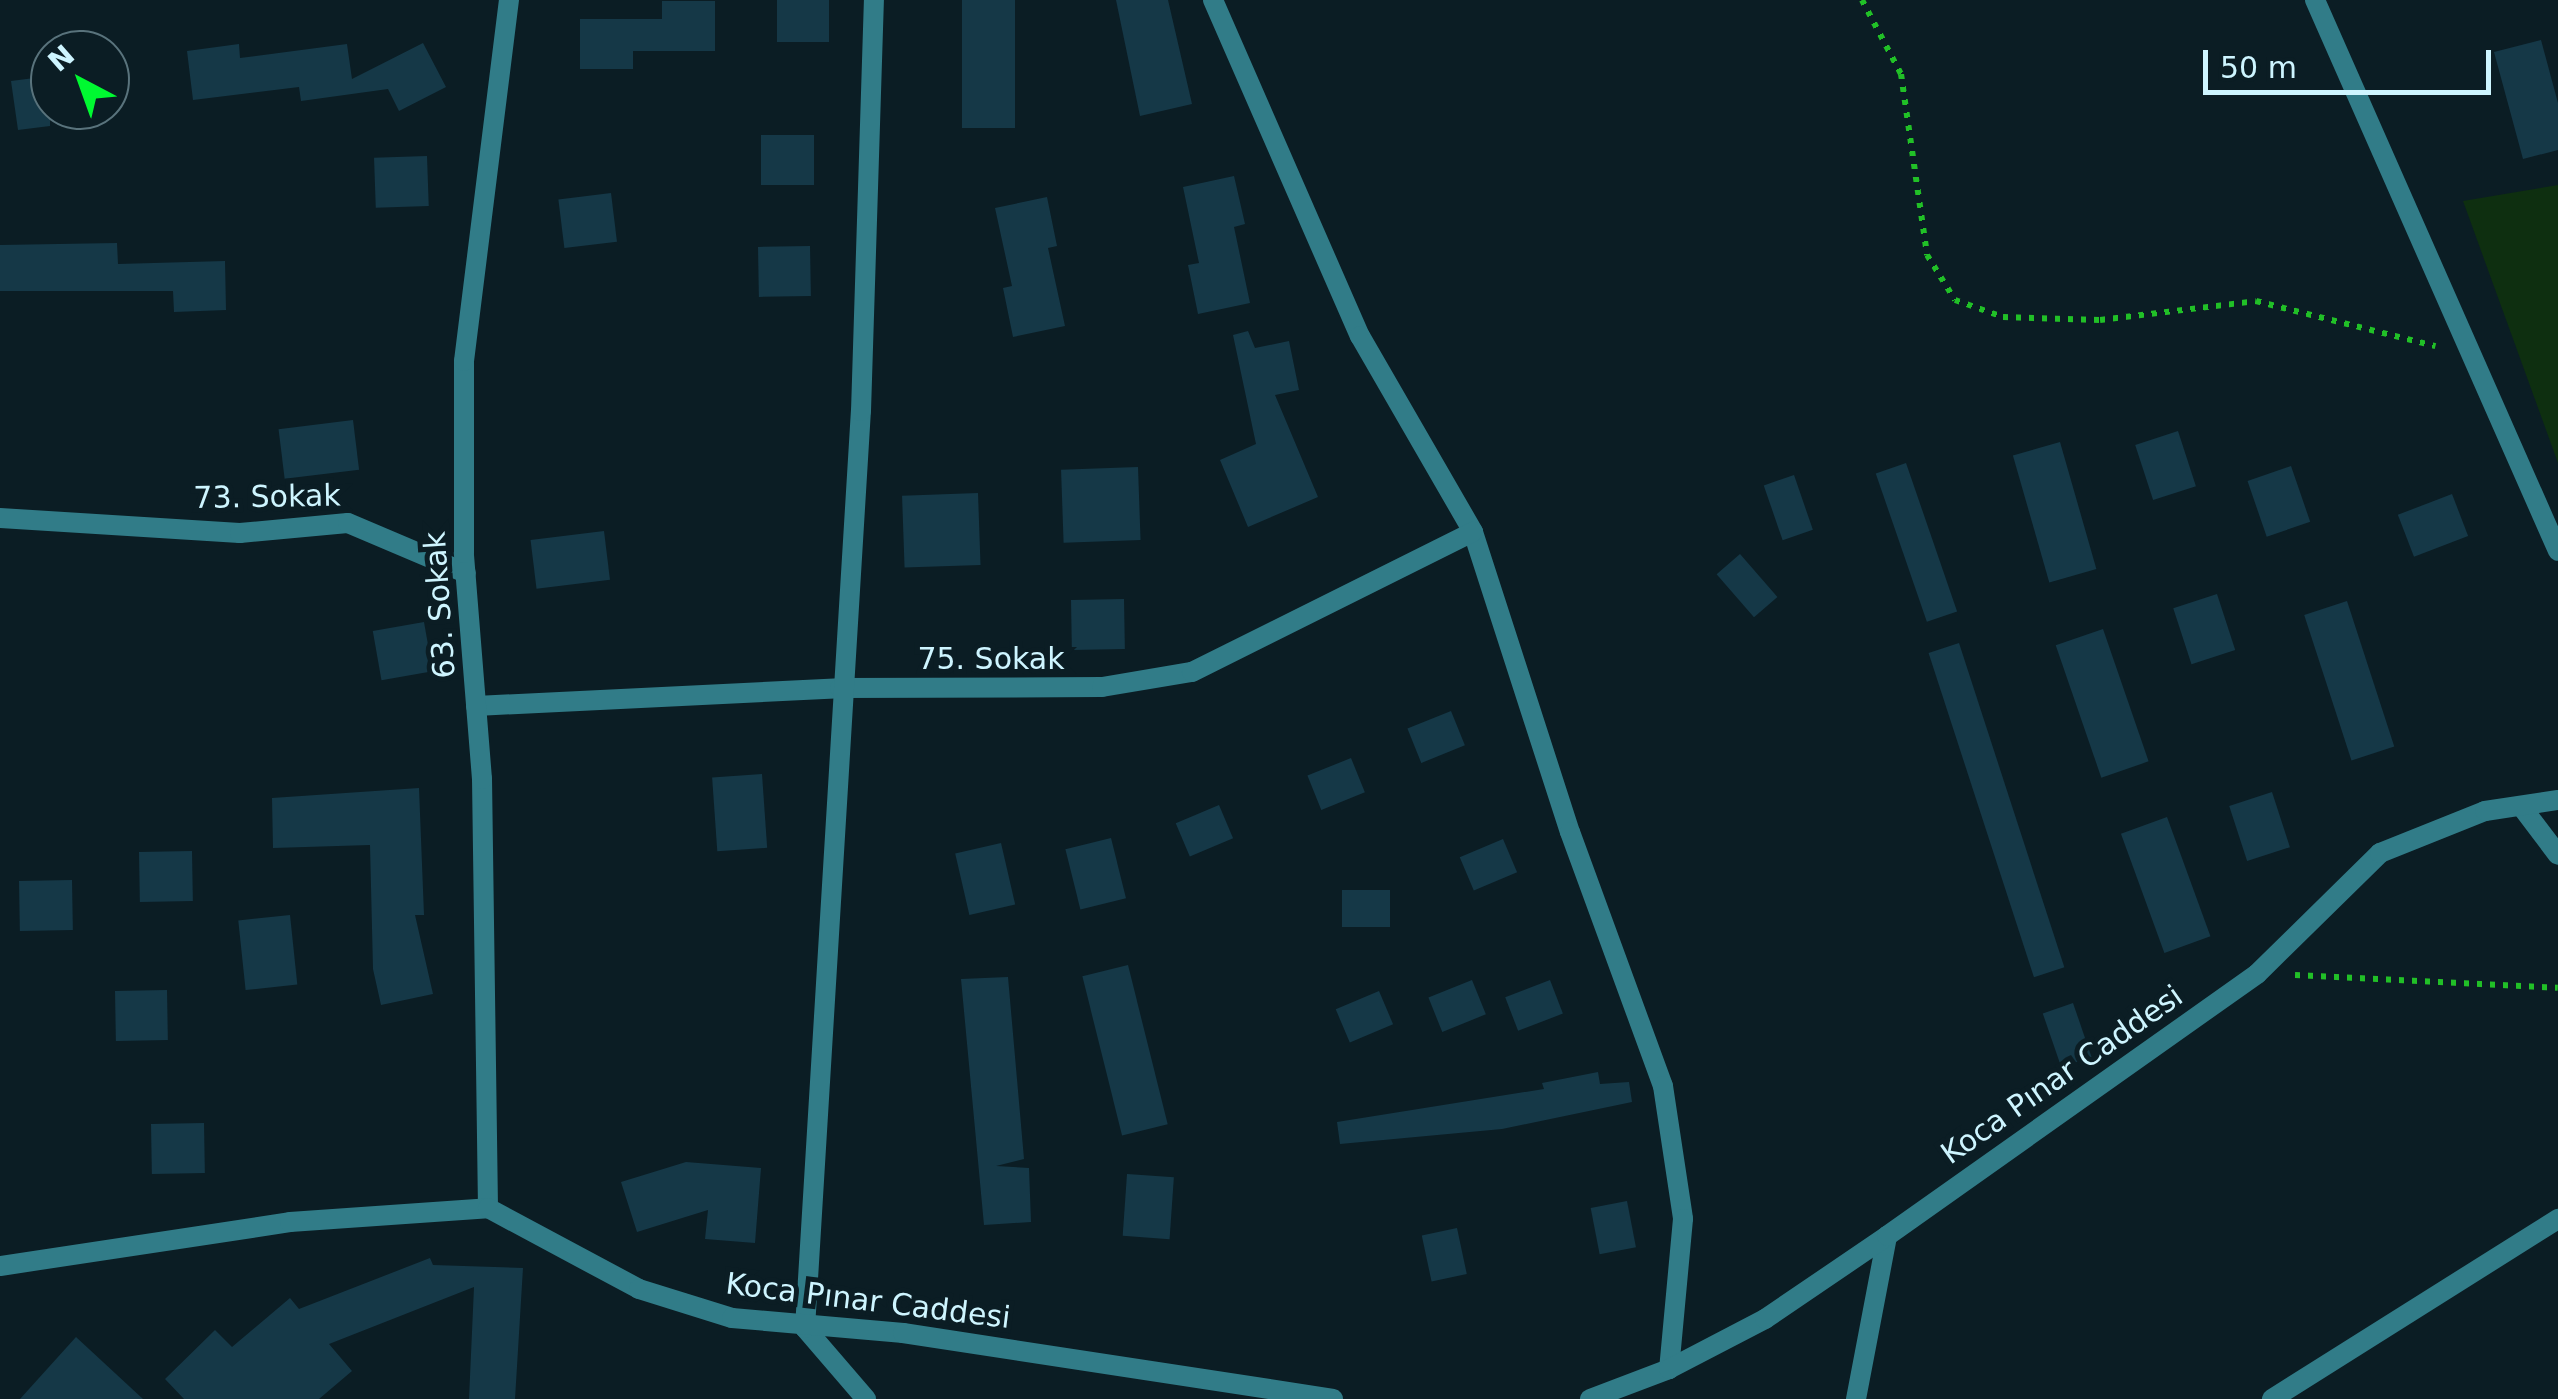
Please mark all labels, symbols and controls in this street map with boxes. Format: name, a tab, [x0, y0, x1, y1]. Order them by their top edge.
north arrow	[30, 30, 130, 130]
scale bar	[2208, 30, 2496, 92]
text: N	[42, 38, 81, 79]
text: 50 m	[2220, 50, 2297, 85]
street label: 73. Sokak	[193, 478, 341, 516]
street label: 63. Sokak	[417, 530, 463, 680]
street label: 75. Sokak	[917, 641, 1065, 677]
street label: Koca Pınar Caddesi	[1934, 978, 2190, 1172]
street label: Koca Pınar Caddesi	[724, 1266, 1012, 1336]

